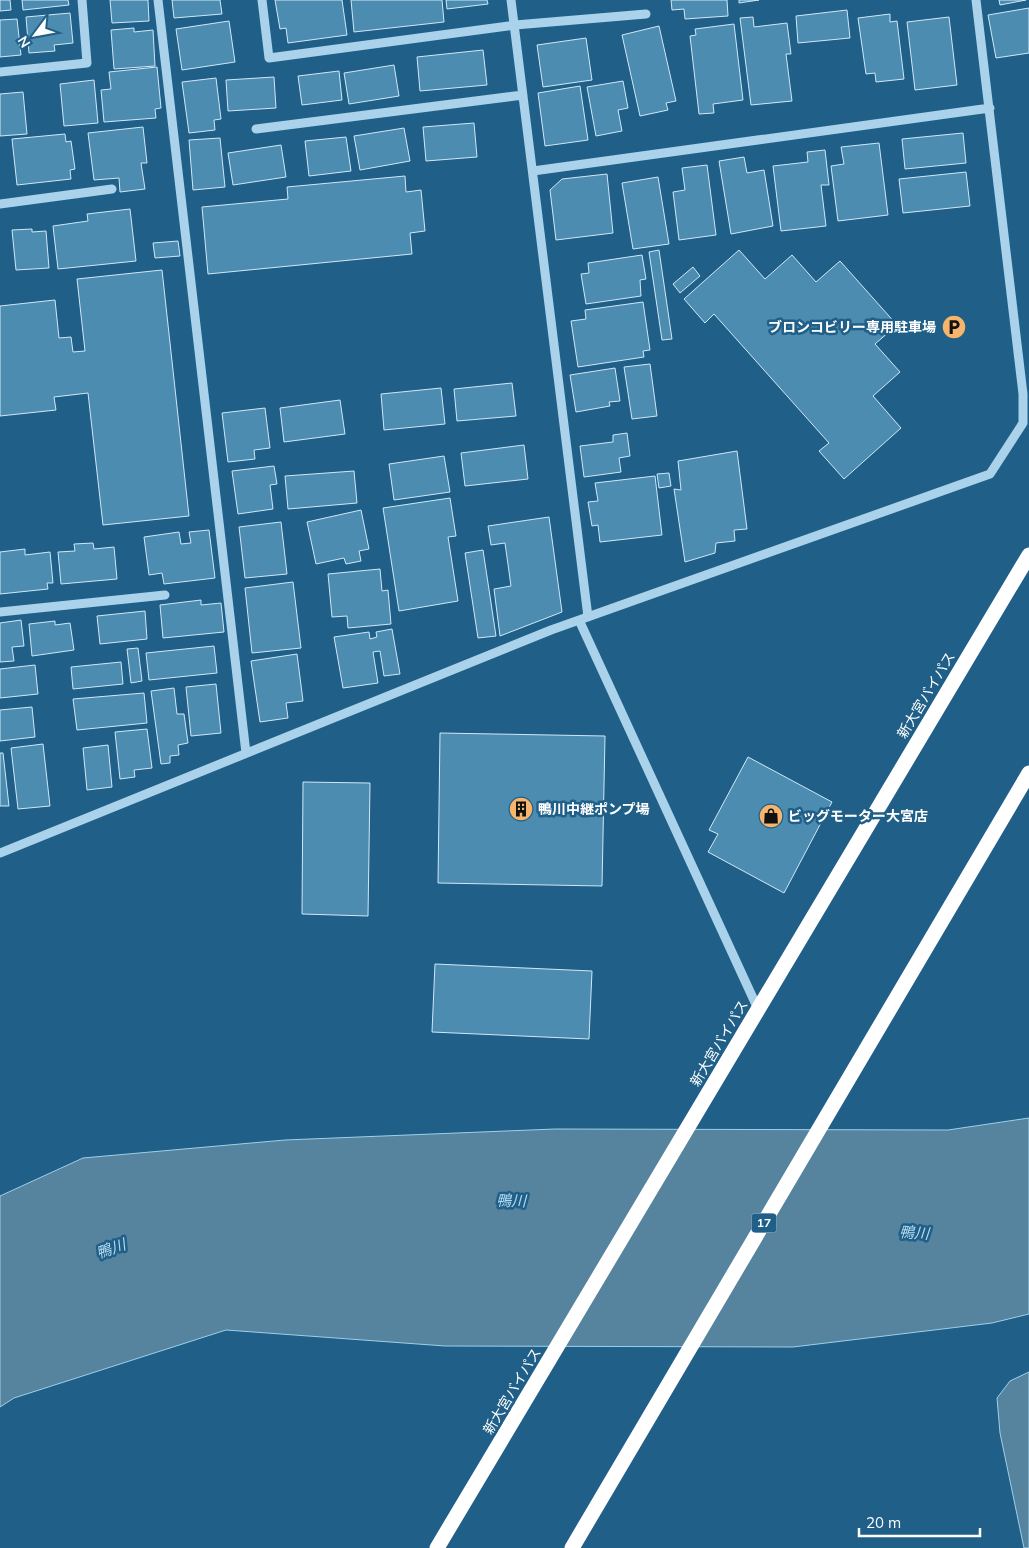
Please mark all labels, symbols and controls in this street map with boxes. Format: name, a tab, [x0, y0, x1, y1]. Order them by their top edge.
north arrow	[10, 10, 60, 60]
text: N	[14, 33, 34, 51]
parking icon: ブロンコビリー専用駐車場	[941, 314, 967, 340]
place label: ブロンコビリー専用駐車場	[768, 318, 936, 336]
street label: 新大宮バイパス	[893, 648, 959, 742]
building icon: 鴨川中継ポンプ場	[508, 796, 534, 822]
place label: 鴨川中継ポンプ場	[538, 800, 650, 818]
shop icon: ビッグモーター大宮店	[758, 803, 784, 829]
place label: ビッグモーター大宮店	[788, 807, 928, 825]
street label: 新大宮バイパス	[686, 996, 752, 1090]
water label: 鴨川	[496, 1191, 528, 1210]
road number: 17	[752, 1214, 776, 1232]
water label: 鴨川	[898, 1222, 932, 1243]
water label: 鴨川	[93, 1234, 130, 1263]
street label: 新大宮バイパス	[479, 1344, 545, 1438]
scale bar	[859, 1506, 980, 1538]
text: 20 m	[866, 1513, 901, 1532]

